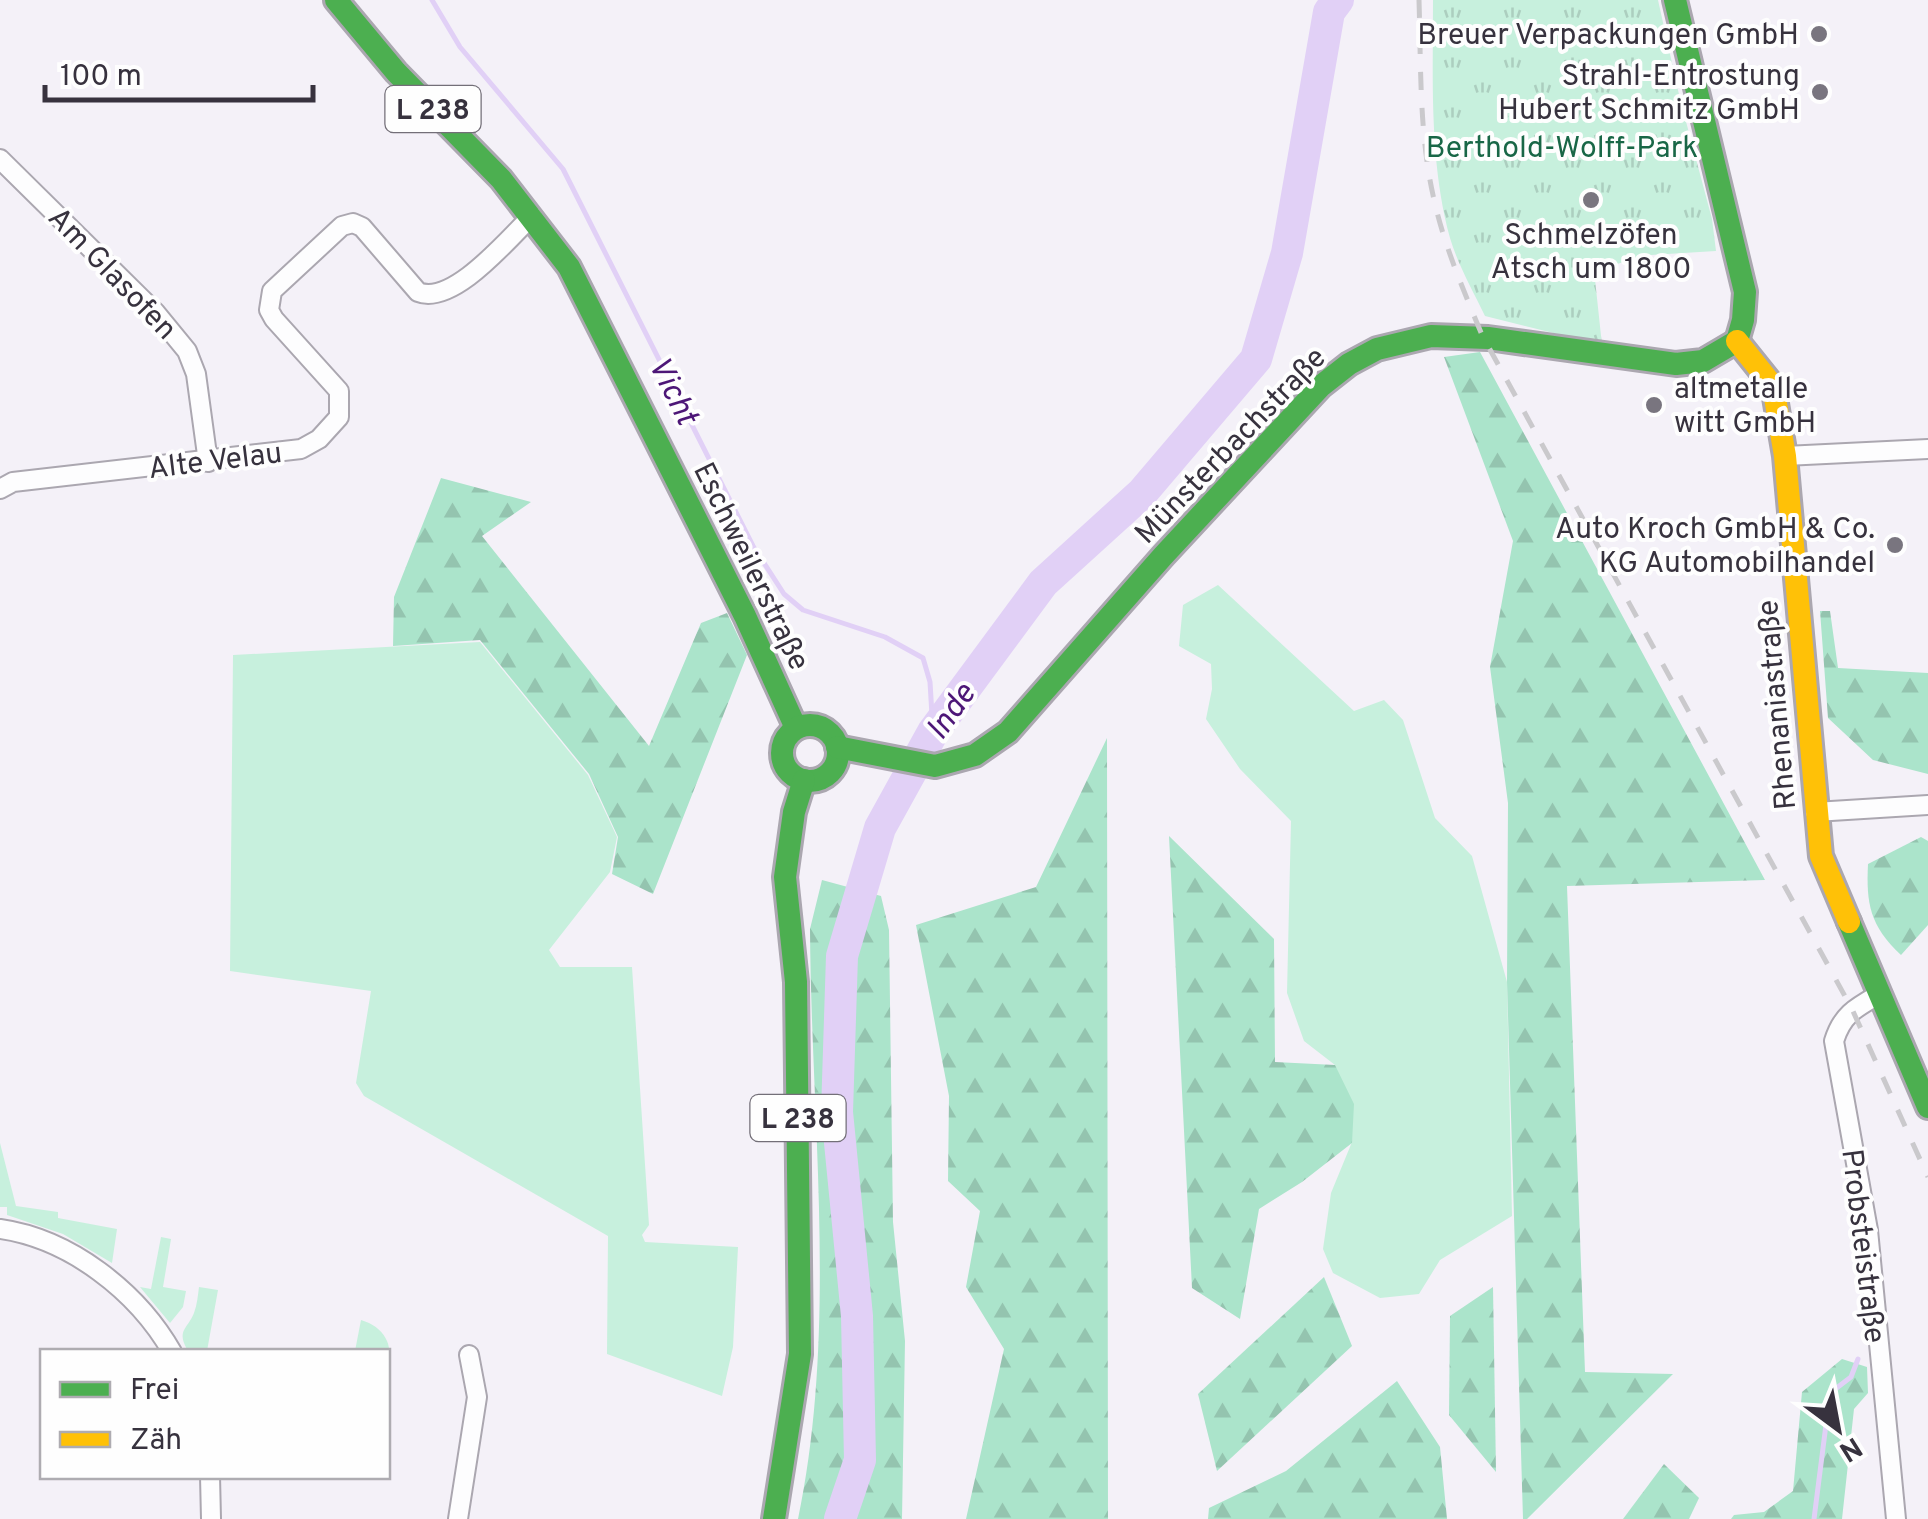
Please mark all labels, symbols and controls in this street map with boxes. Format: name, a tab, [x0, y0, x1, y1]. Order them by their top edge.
place label: Breuer Verpackungen GmbH	[1417, 18, 1799, 55]
marker: Breuer Verpackungen GmbH	[1808, 23, 1830, 45]
scale bar	[45, 40, 312, 102]
text: 100 m	[60, 59, 142, 96]
place label: Strahl-Entrostung Hubert Schmitz GmbH	[1498, 59, 1800, 130]
marker: Strahl-Entrostung Hubert Schmitz GmbH	[1809, 81, 1831, 103]
road number: L 238	[386, 86, 480, 132]
park label: Berthold-Wolff-Park	[1426, 131, 1698, 168]
marker: Schmelzöfen Atsch um 1800	[1580, 189, 1602, 211]
street label: Am Glasofen	[39, 201, 184, 349]
place label: Schmelzöfen Atsch um 1800	[1491, 218, 1691, 289]
street label: Münsterbachstraße	[1128, 341, 1335, 553]
water label: Vicht	[637, 350, 706, 434]
place label: altmetalle witt GmbH	[1674, 372, 1816, 443]
marker: altmetalle witt GmbH	[1643, 394, 1665, 416]
street label: Alte Velau	[146, 436, 284, 489]
street label: Eschweilerstraße	[683, 457, 816, 677]
place label: Auto Kroch GmbH & Co. KG Automobilhandel	[1555, 512, 1875, 583]
marker: Auto Kroch GmbH & Co. KG Automobilhandel	[1884, 534, 1906, 556]
street label: Rhenaniastraße	[1751, 598, 1806, 811]
water label: Inde	[919, 676, 986, 749]
road number: L 238	[750, 1095, 846, 1141]
street label: Probsteistraße	[1831, 1147, 1892, 1345]
legend	[40, 1349, 390, 1479]
text: Frei	[130, 1373, 179, 1410]
north arrow	[1788, 1379, 1888, 1479]
text: Zäh	[130, 1423, 182, 1460]
text: N	[1832, 1427, 1868, 1468]

